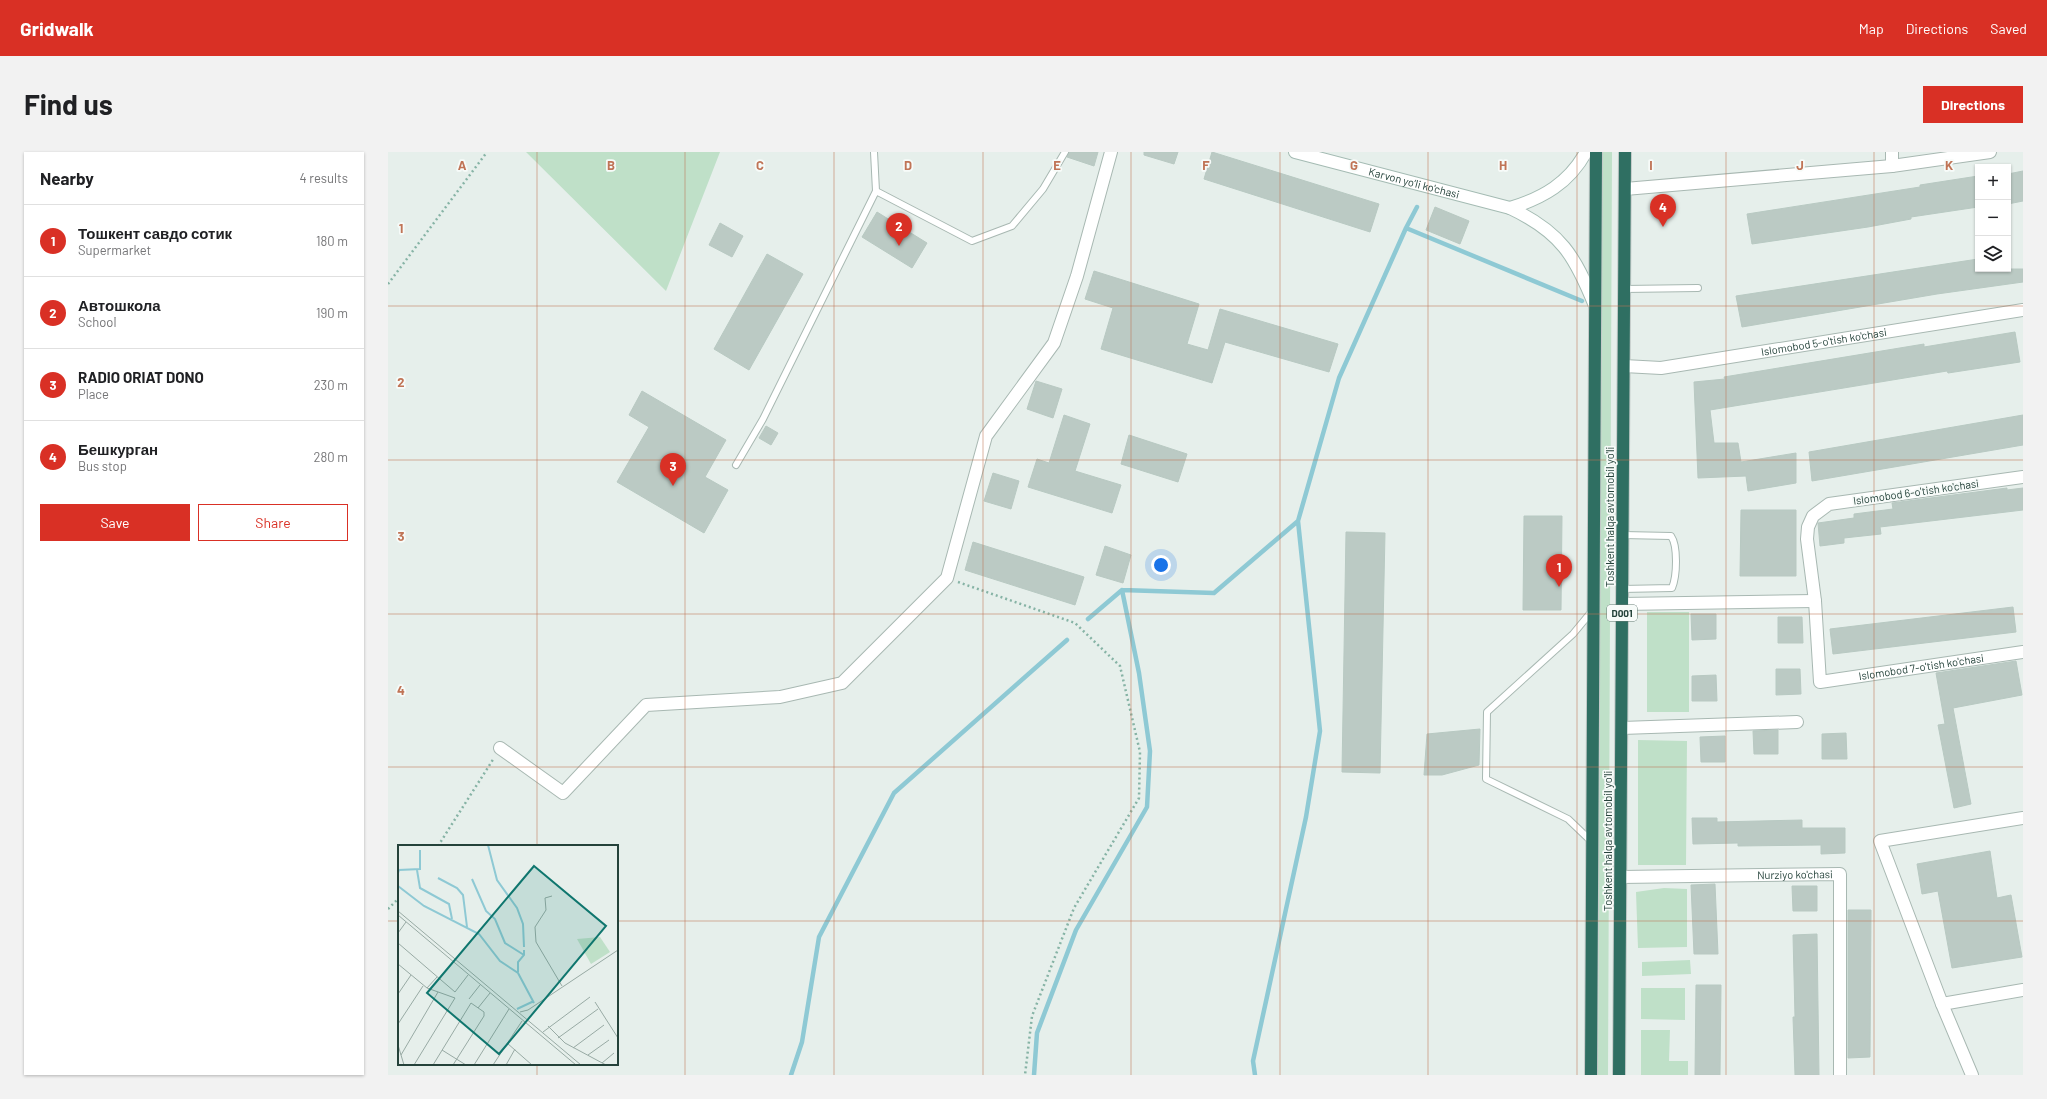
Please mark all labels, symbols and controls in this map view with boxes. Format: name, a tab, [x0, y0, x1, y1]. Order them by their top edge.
text: Gridwalk	[20, 17, 94, 40]
text: Map	[1859, 20, 1884, 37]
text: Directions	[1906, 20, 1968, 37]
text: Saved	[1990, 20, 2027, 37]
button: Directions	[1923, 86, 2023, 123]
text: Find us	[24, 87, 113, 121]
text: A	[458, 157, 467, 173]
text: B	[607, 157, 615, 173]
text: C	[756, 157, 764, 173]
text: D	[904, 157, 912, 173]
text: E	[1053, 157, 1061, 173]
text: F	[1202, 157, 1210, 173]
text: G	[1350, 157, 1358, 173]
text: H	[1499, 157, 1507, 173]
text: I	[1649, 157, 1653, 173]
text: J	[1796, 157, 1804, 173]
text: K	[1945, 157, 1953, 173]
street label: Karvon yo‘li ko'chasi	[1367, 164, 1461, 201]
map controls	[1975, 164, 2011, 272]
button: +	[1975, 164, 2011, 200]
text: Nearby	[40, 168, 94, 188]
text: 4 results	[300, 170, 348, 186]
pin: 4	[1650, 194, 1676, 227]
button: −	[1975, 200, 2011, 236]
pin: 2	[886, 213, 912, 246]
text: 1	[399, 220, 403, 236]
text: Тошкент савдо сотик	[78, 224, 232, 242]
text: 1	[51, 233, 55, 249]
text: 180 m	[316, 233, 348, 249]
button: layers	[1975, 236, 2011, 272]
text: Supermarket	[78, 242, 151, 258]
text: Автошкола	[78, 296, 161, 314]
text: 2	[49, 305, 57, 321]
text: 190 m	[316, 305, 348, 321]
text: School	[78, 314, 116, 330]
street label: Islomobod 5-o'tish ko'chasi	[1760, 325, 1888, 358]
text: RADIO ORIAT DONO	[78, 368, 204, 386]
text: 2	[397, 374, 405, 390]
text: 3	[49, 377, 57, 393]
text: 230 m	[314, 377, 348, 393]
text: Place	[78, 386, 109, 402]
text: Бешкурган	[78, 440, 158, 458]
street label: Toshkent halqa avtomobil yo'li	[1603, 446, 1616, 587]
text: 4	[49, 449, 57, 465]
text: 280 m	[314, 449, 348, 465]
pin: 3	[660, 453, 686, 486]
text: Bus stop	[78, 458, 127, 474]
street label: Islomobod 6-o'tish ko'chasi	[1852, 476, 1980, 507]
button: Save	[40, 504, 190, 541]
button: Share	[198, 504, 348, 541]
text: 3	[397, 528, 405, 544]
pin: 1	[1546, 554, 1572, 587]
your location	[1151, 555, 1171, 575]
road number: D001	[1607, 605, 1637, 621]
street label: Islomobod 7-o'tish ko'chasi	[1858, 651, 1985, 682]
text: 4	[397, 682, 405, 698]
street label: Toshkent halqa avtomobil yo'li	[1601, 770, 1614, 911]
inset map	[398, 845, 618, 1065]
street label: Nurziyo ko'chasi	[1757, 867, 1833, 881]

